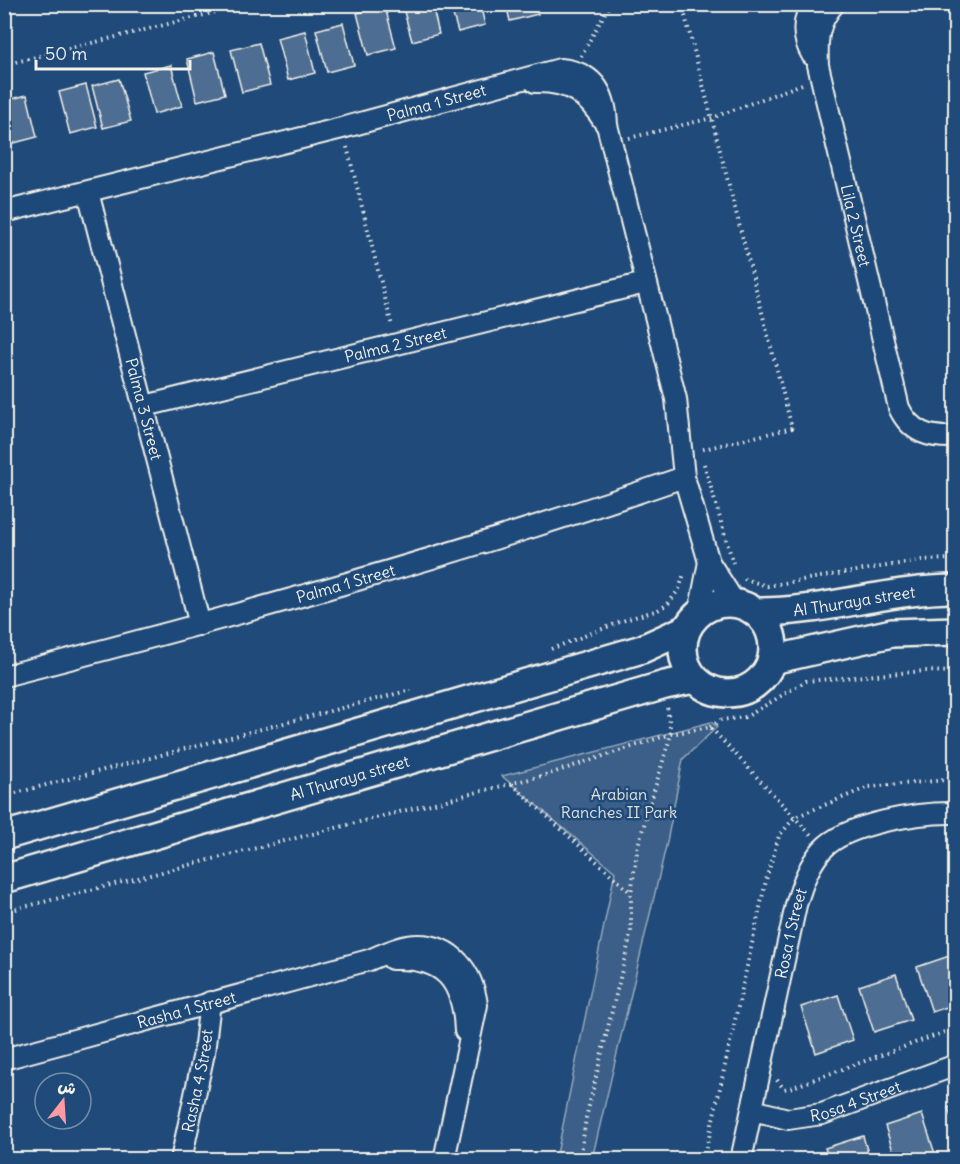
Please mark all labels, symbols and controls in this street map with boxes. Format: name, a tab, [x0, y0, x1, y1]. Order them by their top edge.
scale bar	[36, 33, 190, 71]
text: 50 m	[45, 42, 87, 65]
street label: Palma 1 Street	[385, 79, 489, 125]
street label: Lila 2 Street	[837, 182, 875, 269]
street label: Palma 2 Street	[342, 322, 449, 367]
street label: Palma 3 Street	[121, 356, 167, 463]
street label: Palma 1 Street	[294, 559, 398, 607]
street label: Al Thuraya street	[792, 581, 917, 620]
street label: Al Thuraya street	[287, 750, 412, 805]
park label: Arabian Ranches II Park	[561, 784, 677, 822]
street label: Rosa 1 Street	[770, 885, 811, 980]
street label: Rasha 1 Street	[135, 986, 239, 1032]
street label: Rasha 4 Street	[177, 1028, 217, 1134]
north arrow	[33, 1071, 93, 1131]
text: ش	[56, 1075, 79, 1099]
street label: Rosa 4 Street	[809, 1076, 904, 1126]

